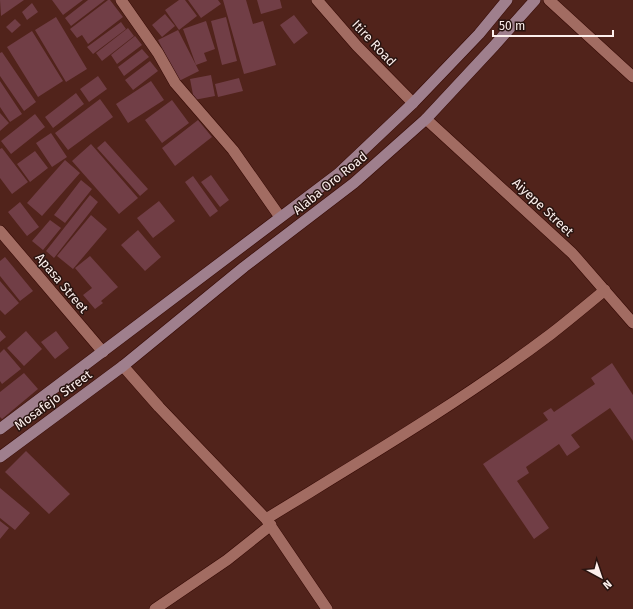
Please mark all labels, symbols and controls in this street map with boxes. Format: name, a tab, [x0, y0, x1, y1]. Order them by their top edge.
scale bar	[493, 12, 613, 38]
street label: Itire Road	[349, 17, 399, 69]
text: 50 m	[499, 19, 525, 33]
street label: Alaba Oro Road	[290, 149, 370, 217]
street label: Aiyepe Street	[509, 175, 577, 239]
street label: Apasa Street	[33, 250, 92, 316]
street label: Mosafejo Street	[11, 367, 95, 433]
north arrow	[581, 557, 621, 597]
text: N	[600, 577, 614, 592]

